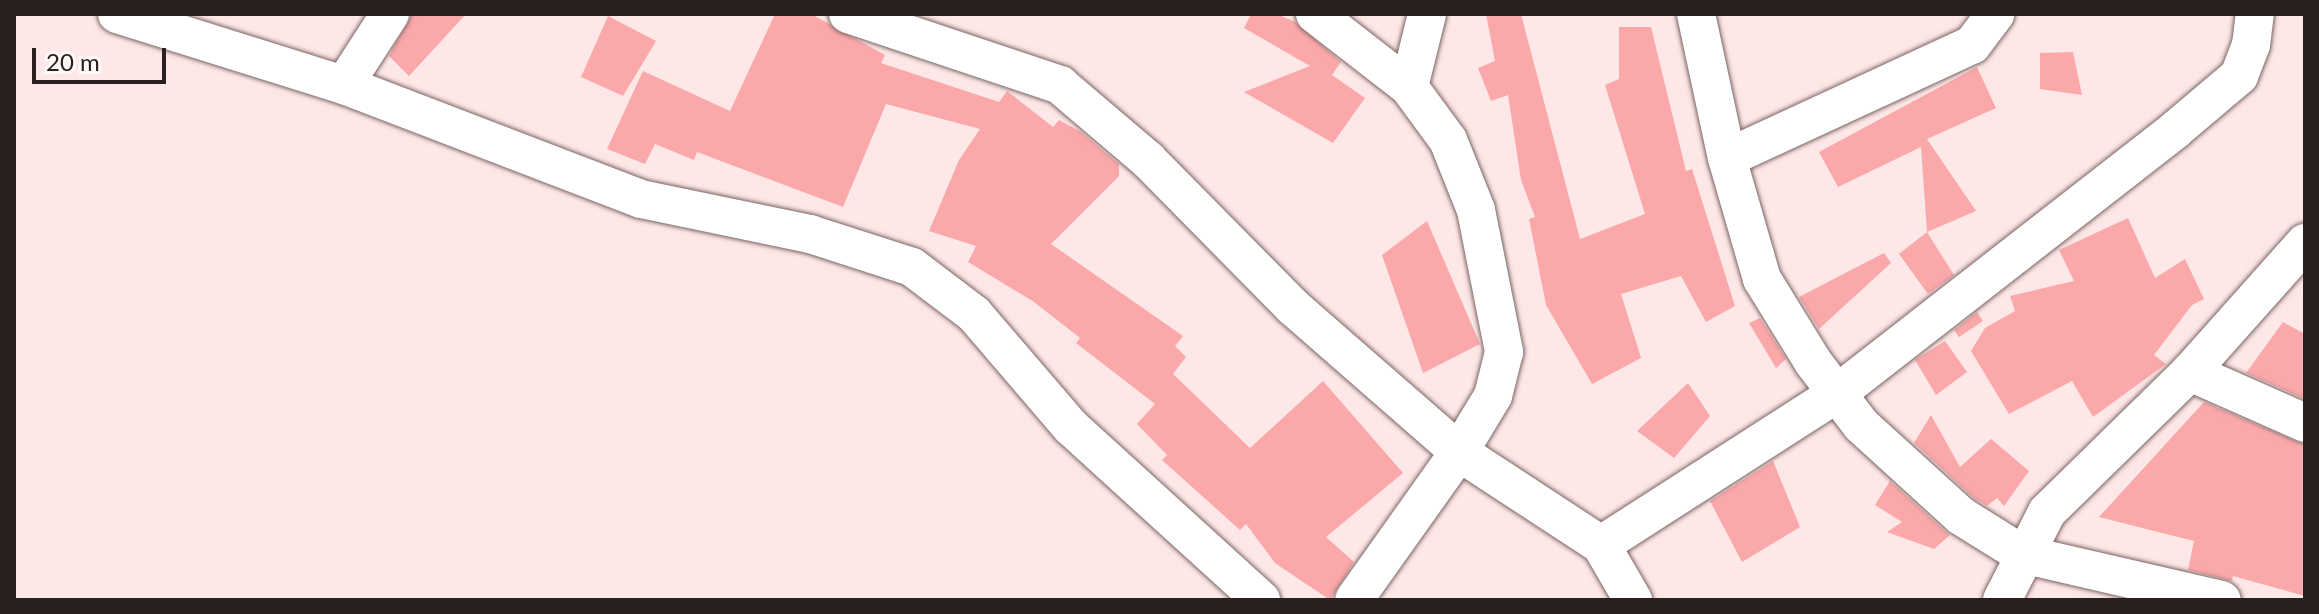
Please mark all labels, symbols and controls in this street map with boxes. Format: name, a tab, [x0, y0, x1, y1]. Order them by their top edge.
scale bar	[36, 32, 170, 82]
text: 20 m	[46, 47, 100, 76]

